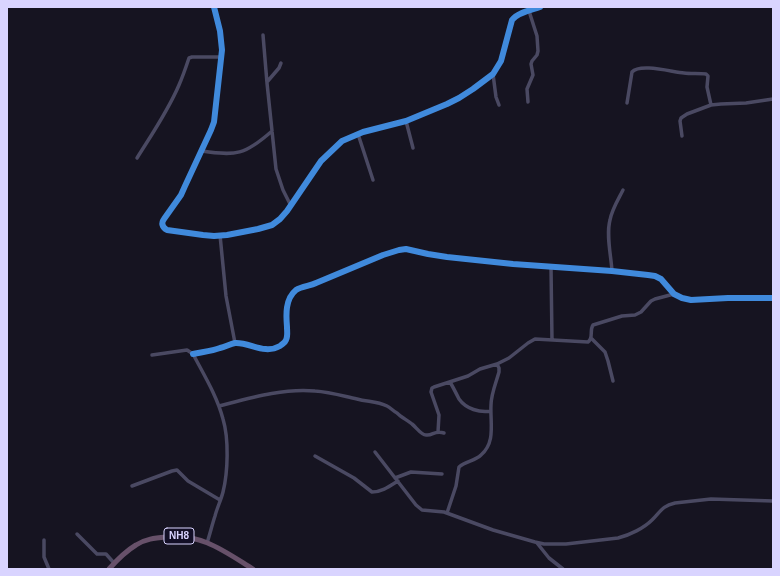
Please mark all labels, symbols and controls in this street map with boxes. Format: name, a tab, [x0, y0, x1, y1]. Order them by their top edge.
road number: NH8	[164, 528, 194, 544]

